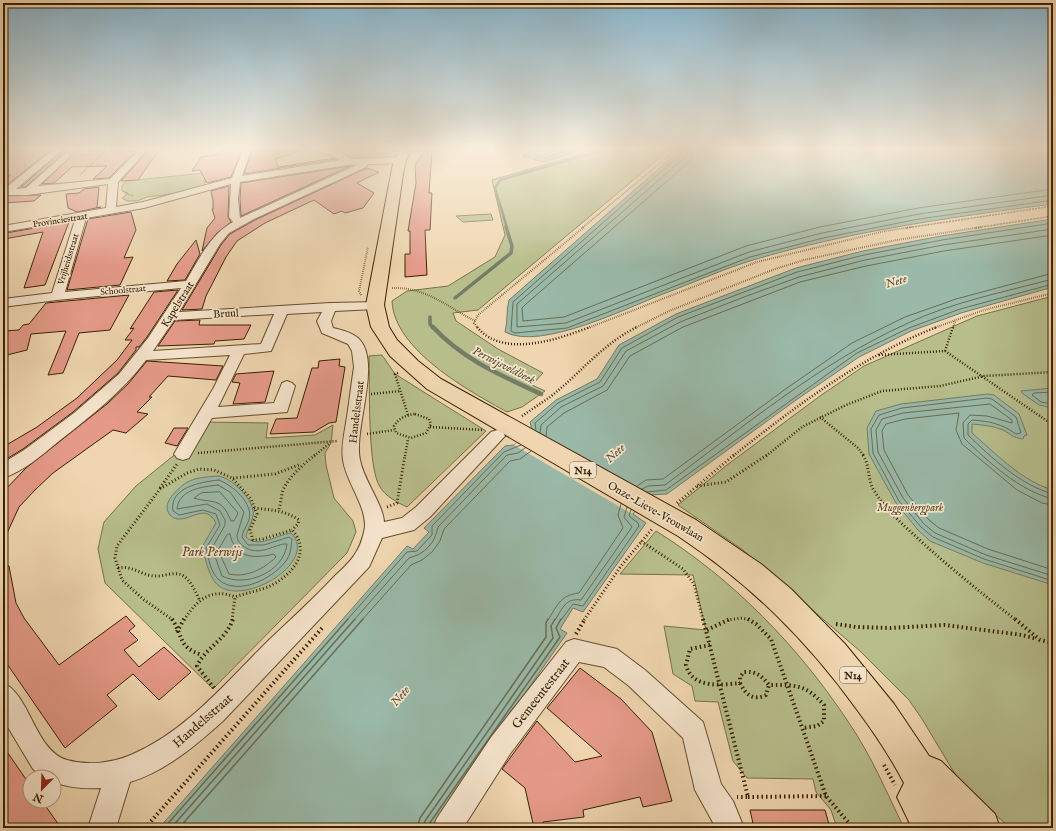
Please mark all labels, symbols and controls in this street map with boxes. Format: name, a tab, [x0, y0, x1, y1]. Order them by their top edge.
street label: Provinciestraat	[32, 211, 88, 230]
street label: Vrijheidsstraat	[55, 232, 81, 287]
water label: Nete	[884, 271, 909, 292]
street label: Kapelstraat	[158, 279, 198, 330]
street label: Schoolstraat	[100, 283, 146, 298]
street label: Bruul	[213, 306, 239, 322]
water label: Perwijsveldbeek	[470, 343, 538, 388]
street label: Handelsstraat	[346, 380, 368, 444]
water label: Nete	[602, 441, 628, 466]
road number: N14	[570, 462, 596, 478]
street label: Onze-Lieve-Vrouwlaan	[605, 479, 706, 545]
park label: Muggenbergpark	[877, 501, 944, 516]
park label: Park Perwijs	[182, 544, 243, 561]
street label: Gemeentestraat	[508, 655, 574, 733]
road number: N14	[840, 667, 866, 683]
water label: Nete	[388, 683, 413, 709]
street label: Handelsstraat	[169, 690, 237, 752]
north arrow	[22, 769, 62, 809]
text: N	[31, 789, 47, 806]

